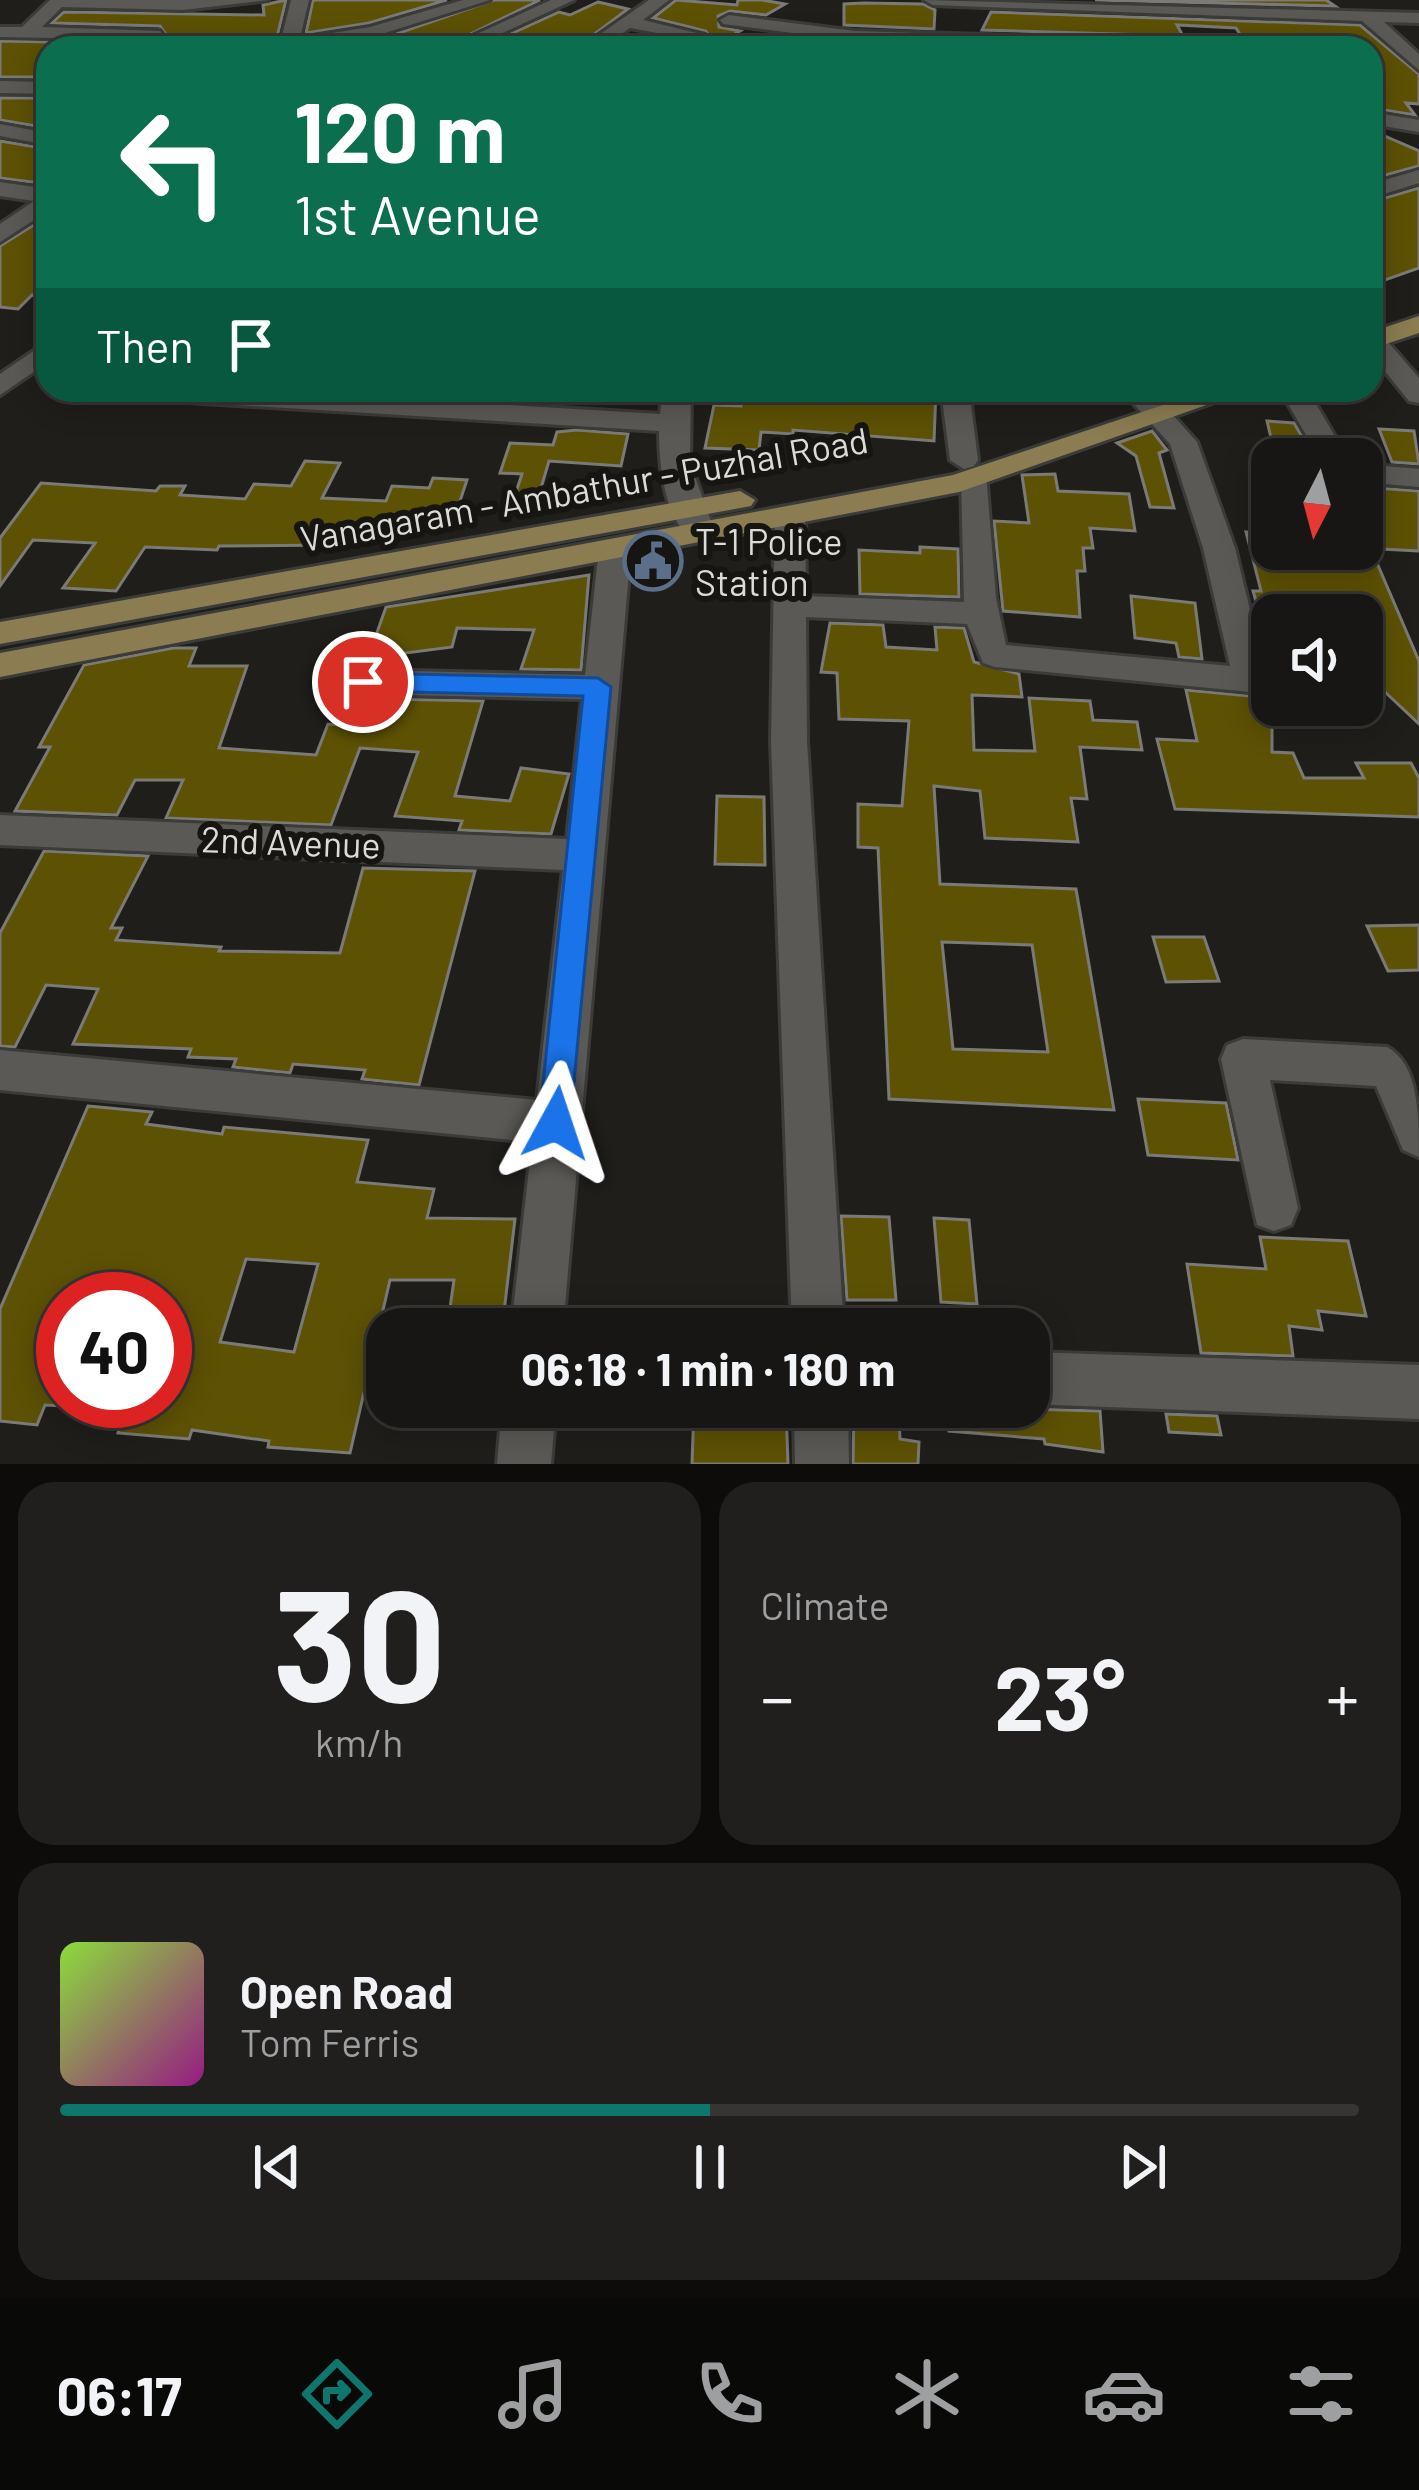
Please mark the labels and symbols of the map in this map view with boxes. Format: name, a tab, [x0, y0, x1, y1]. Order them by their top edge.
street label: Vanagaram - Ambathur - Puzhal Road	[297, 417, 871, 559]
north arrow	[1251, 438, 1383, 570]
place label: T-1 Police Station	[695, 519, 843, 603]
public building icon: T-1 Police Station	[622, 530, 684, 592]
pin	[312, 631, 414, 733]
street label: 2nd Avenue	[200, 816, 382, 866]
position arrow	[493, 1060, 619, 1186]
speed limit sign: 40	[36, 1272, 192, 1428]

